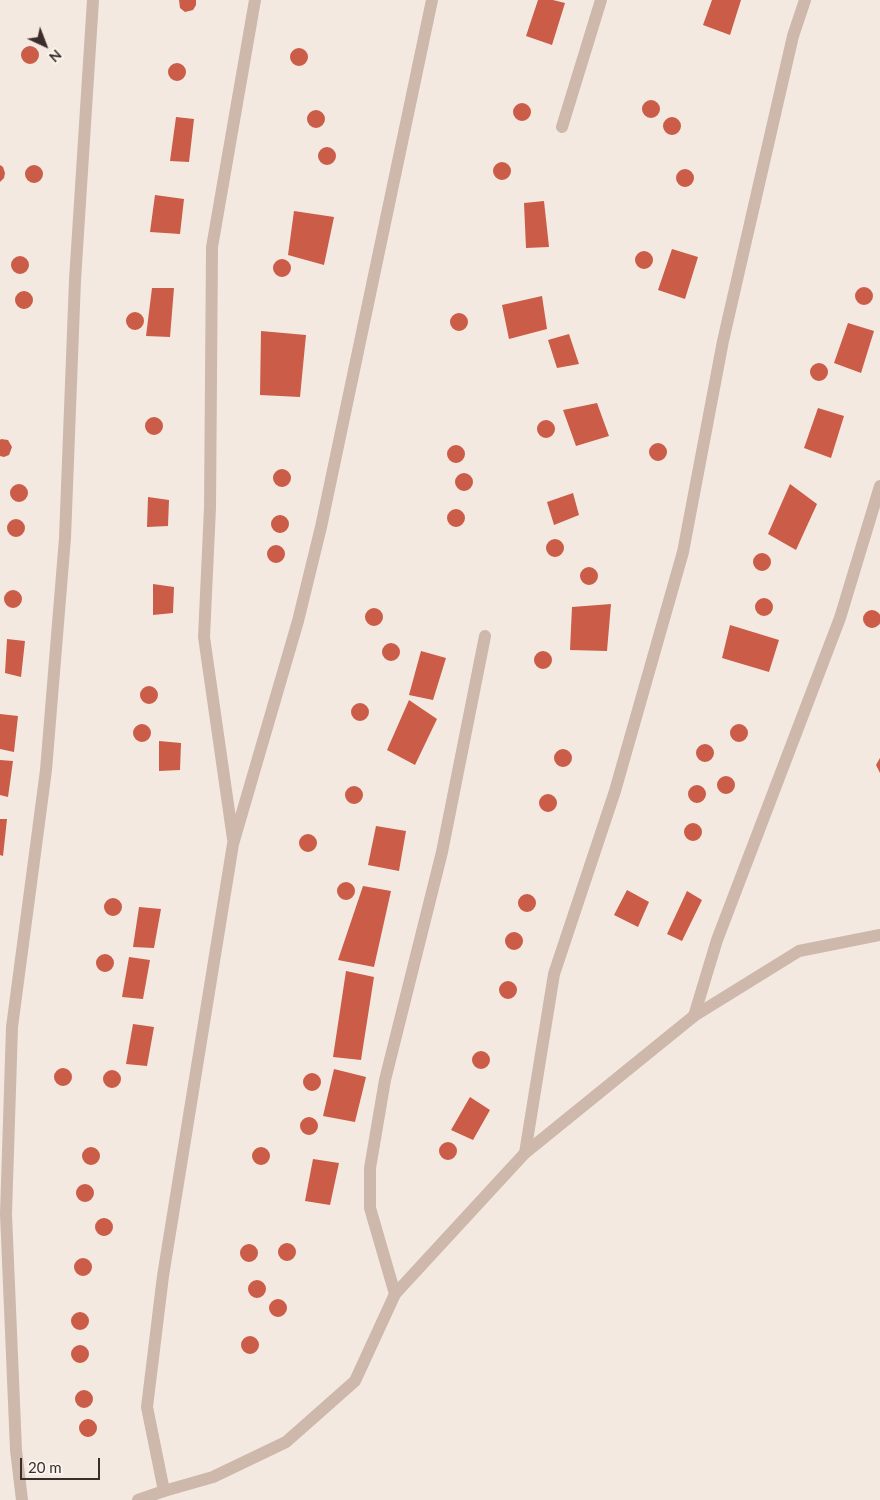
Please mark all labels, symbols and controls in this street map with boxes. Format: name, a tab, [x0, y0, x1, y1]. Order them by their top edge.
north arrow	[20, 20, 70, 70]
text: N	[46, 46, 65, 66]
scale bar	[22, 1448, 102, 1480]
text: 20 m	[28, 1458, 62, 1476]

